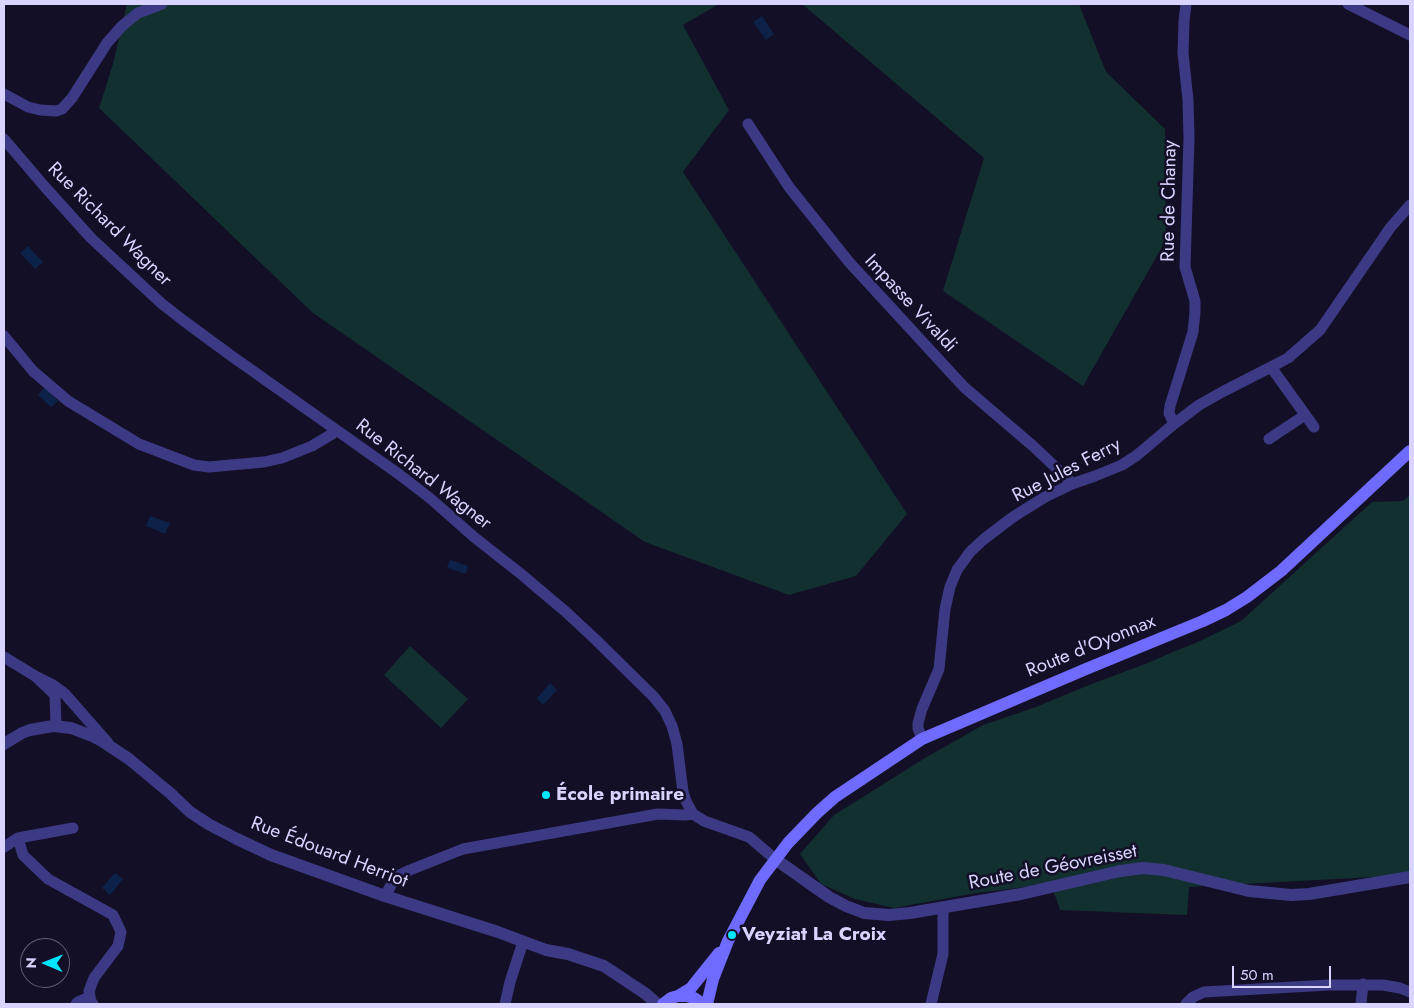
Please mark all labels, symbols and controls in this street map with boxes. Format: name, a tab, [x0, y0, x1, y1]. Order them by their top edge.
street label: Rue de Chanay	[1158, 140, 1182, 262]
street label: Rue Richard Wagner	[42, 158, 176, 292]
street label: Impasse Vivaldi	[859, 250, 961, 358]
street label: Rue Richard Wagner	[351, 415, 495, 535]
street label: Rue Jules Ferry	[1009, 434, 1125, 508]
street label: Route d'Oyonnax	[1023, 611, 1159, 683]
place label: École primaire	[556, 784, 684, 806]
marker: École primaire	[540, 789, 552, 801]
street label: Rue Édouard Herriot	[247, 813, 411, 893]
street label: Route de Géovreisset	[967, 841, 1139, 895]
place label: Veyziat La Croix	[742, 924, 886, 946]
marker: Veyziat La Croix	[726, 929, 738, 941]
north arrow	[20, 938, 70, 988]
scale bar	[1234, 956, 1333, 988]
text: N	[21, 957, 41, 968]
text: 50 m	[1240, 964, 1274, 986]

